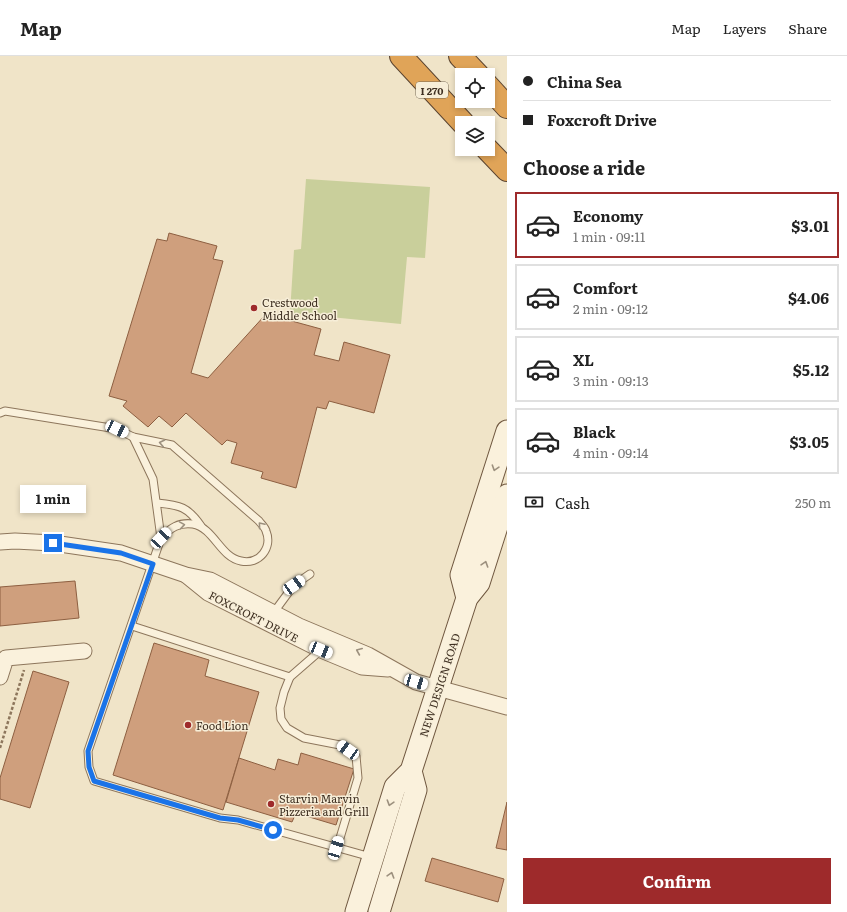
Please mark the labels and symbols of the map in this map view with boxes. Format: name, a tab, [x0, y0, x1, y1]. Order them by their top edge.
road number: I 270	[416, 82, 448, 98]
place label: Crestwood Middle School	[262, 294, 337, 323]
marker: Crestwood Middle School	[249, 303, 259, 313]
car	[104, 418, 130, 440]
one-way arrow	[159, 440, 165, 448]
one-way arrow	[491, 464, 500, 471]
callout: 1 min	[20, 485, 86, 513]
one-way arrow	[179, 521, 185, 530]
one-way arrow	[259, 522, 266, 529]
car	[148, 525, 174, 551]
route end	[44, 534, 62, 552]
one-way arrow	[480, 561, 489, 568]
car	[281, 573, 307, 597]
street label: FOXCROFT DRIVE	[206, 586, 302, 646]
street label: NEW DESIGN ROAD	[415, 631, 463, 739]
car	[308, 640, 334, 660]
one-way arrow	[356, 648, 363, 656]
car	[403, 673, 429, 691]
place label: Food Lion	[196, 717, 248, 733]
marker: Food Lion	[183, 720, 193, 730]
car	[335, 738, 361, 762]
place label: Starvin Marvin Pizzeria and Grill	[279, 790, 369, 819]
marker: Starvin Marvin Pizzeria and Grill	[266, 799, 276, 809]
one-way arrow	[386, 799, 395, 806]
route start	[264, 821, 282, 839]
car	[327, 835, 345, 861]
one-way arrow	[386, 871, 395, 878]

